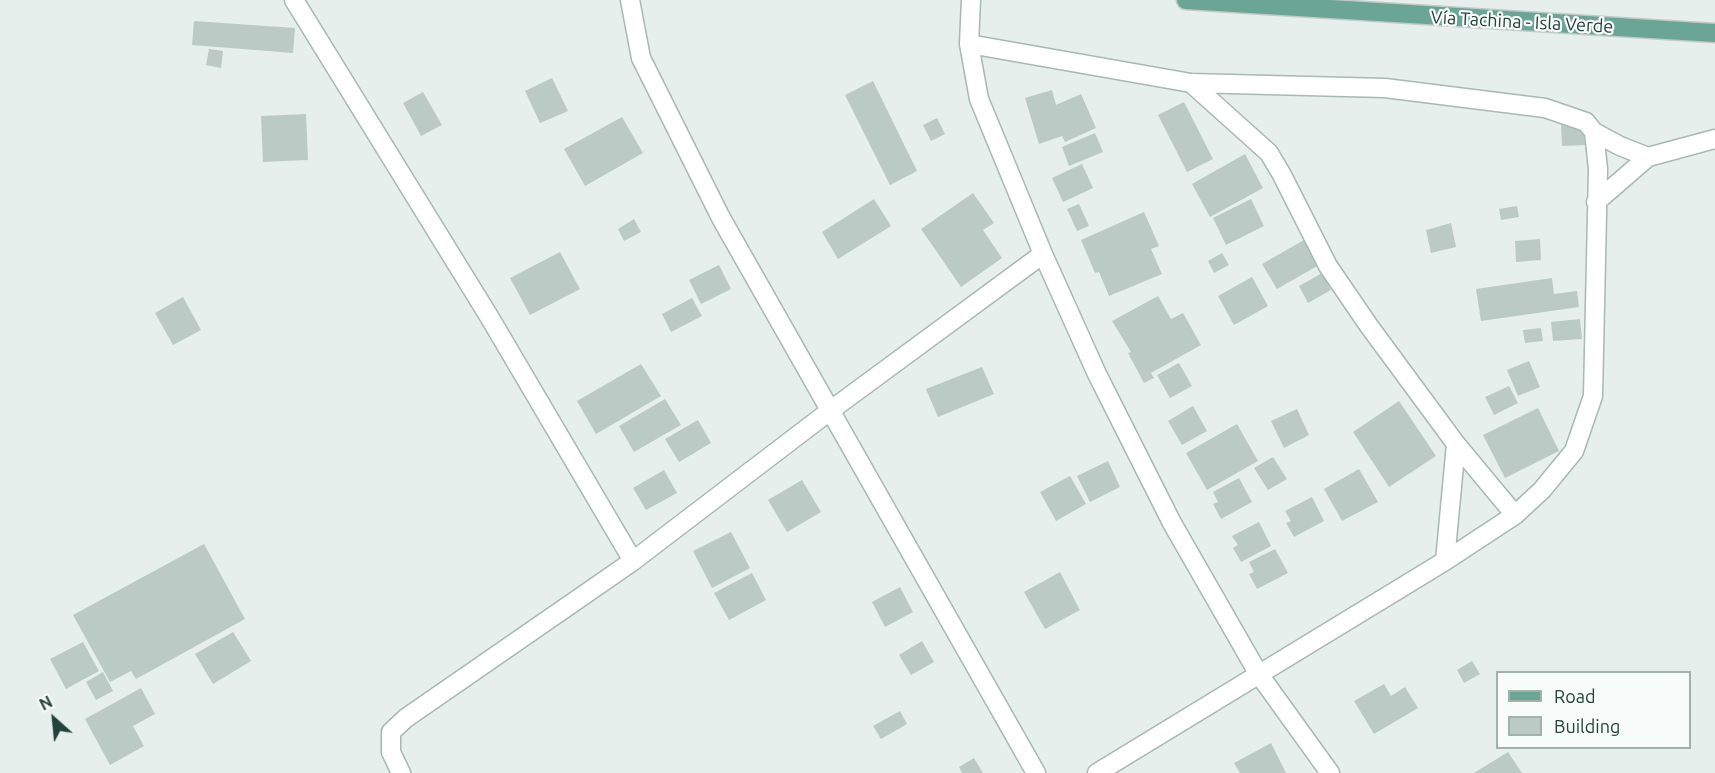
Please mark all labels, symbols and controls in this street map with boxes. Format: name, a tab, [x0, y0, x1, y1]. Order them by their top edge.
street label: Vía Tachina - Isla Verde	[1430, 6, 1614, 38]
legend	[1496, 671, 1691, 749]
text: Road	[1554, 686, 1596, 706]
north arrow	[24, 689, 84, 749]
text: N	[36, 692, 55, 714]
text: Building	[1554, 716, 1620, 736]

